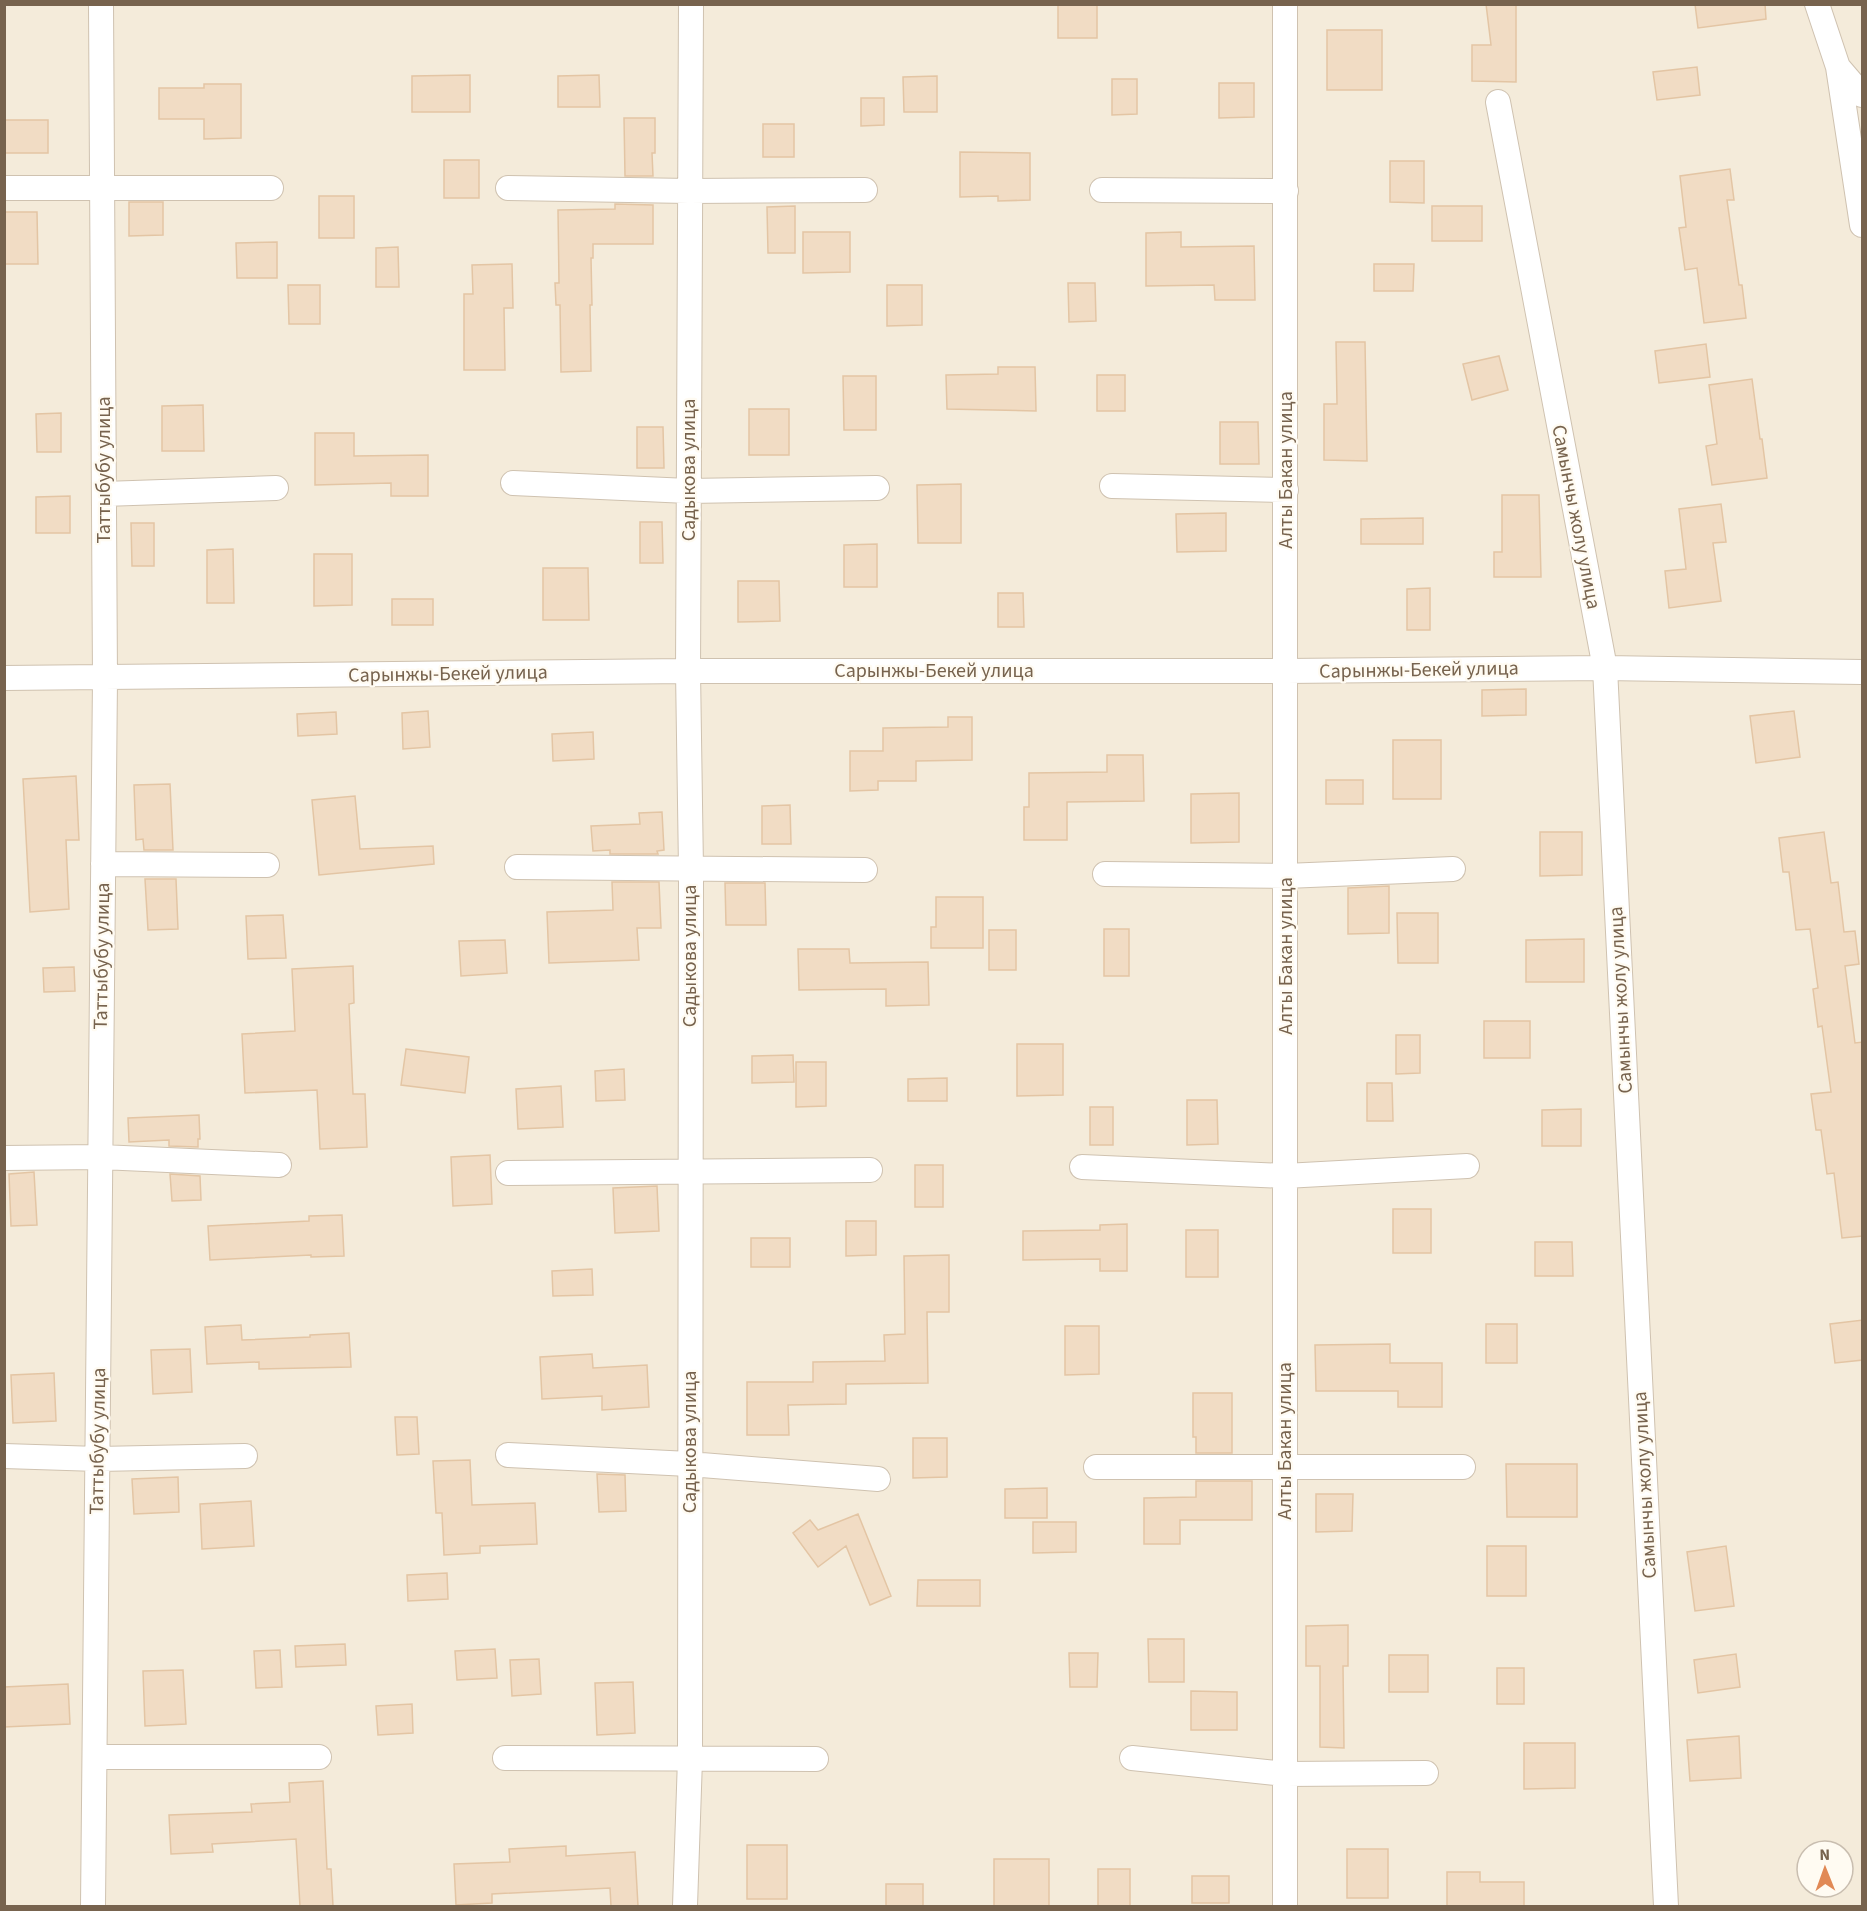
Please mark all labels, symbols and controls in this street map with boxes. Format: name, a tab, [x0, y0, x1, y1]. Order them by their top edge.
street label: Алты Бакан улица	[1272, 391, 1300, 549]
street label: Таттыбубу улица	[90, 396, 118, 544]
street label: Садыкова улица	[675, 399, 703, 541]
street label: Самынчы жолу улица	[1544, 422, 1608, 612]
street label: Сарынжы-Бекей улица	[1319, 654, 1519, 686]
street label: Сарынжы-Бекей улица	[834, 657, 1034, 685]
street label: Сарынжы-Бекей улица	[348, 658, 548, 690]
street label: Алты Бакан улица	[1272, 877, 1300, 1035]
street label: Таттыбубу улица	[87, 882, 117, 1030]
street label: Садыкова улица	[676, 885, 704, 1027]
street label: Самынчы жолу улица	[1602, 906, 1640, 1094]
street label: Алты Бакан улица	[1271, 1362, 1299, 1520]
street label: Таттыбубу улица	[83, 1367, 113, 1515]
street label: Садыкова улица	[676, 1371, 704, 1513]
street label: Самынчы жолу улица	[1626, 1391, 1664, 1579]
north arrow	[1795, 1839, 1855, 1899]
text: N	[1819, 1844, 1830, 1866]

